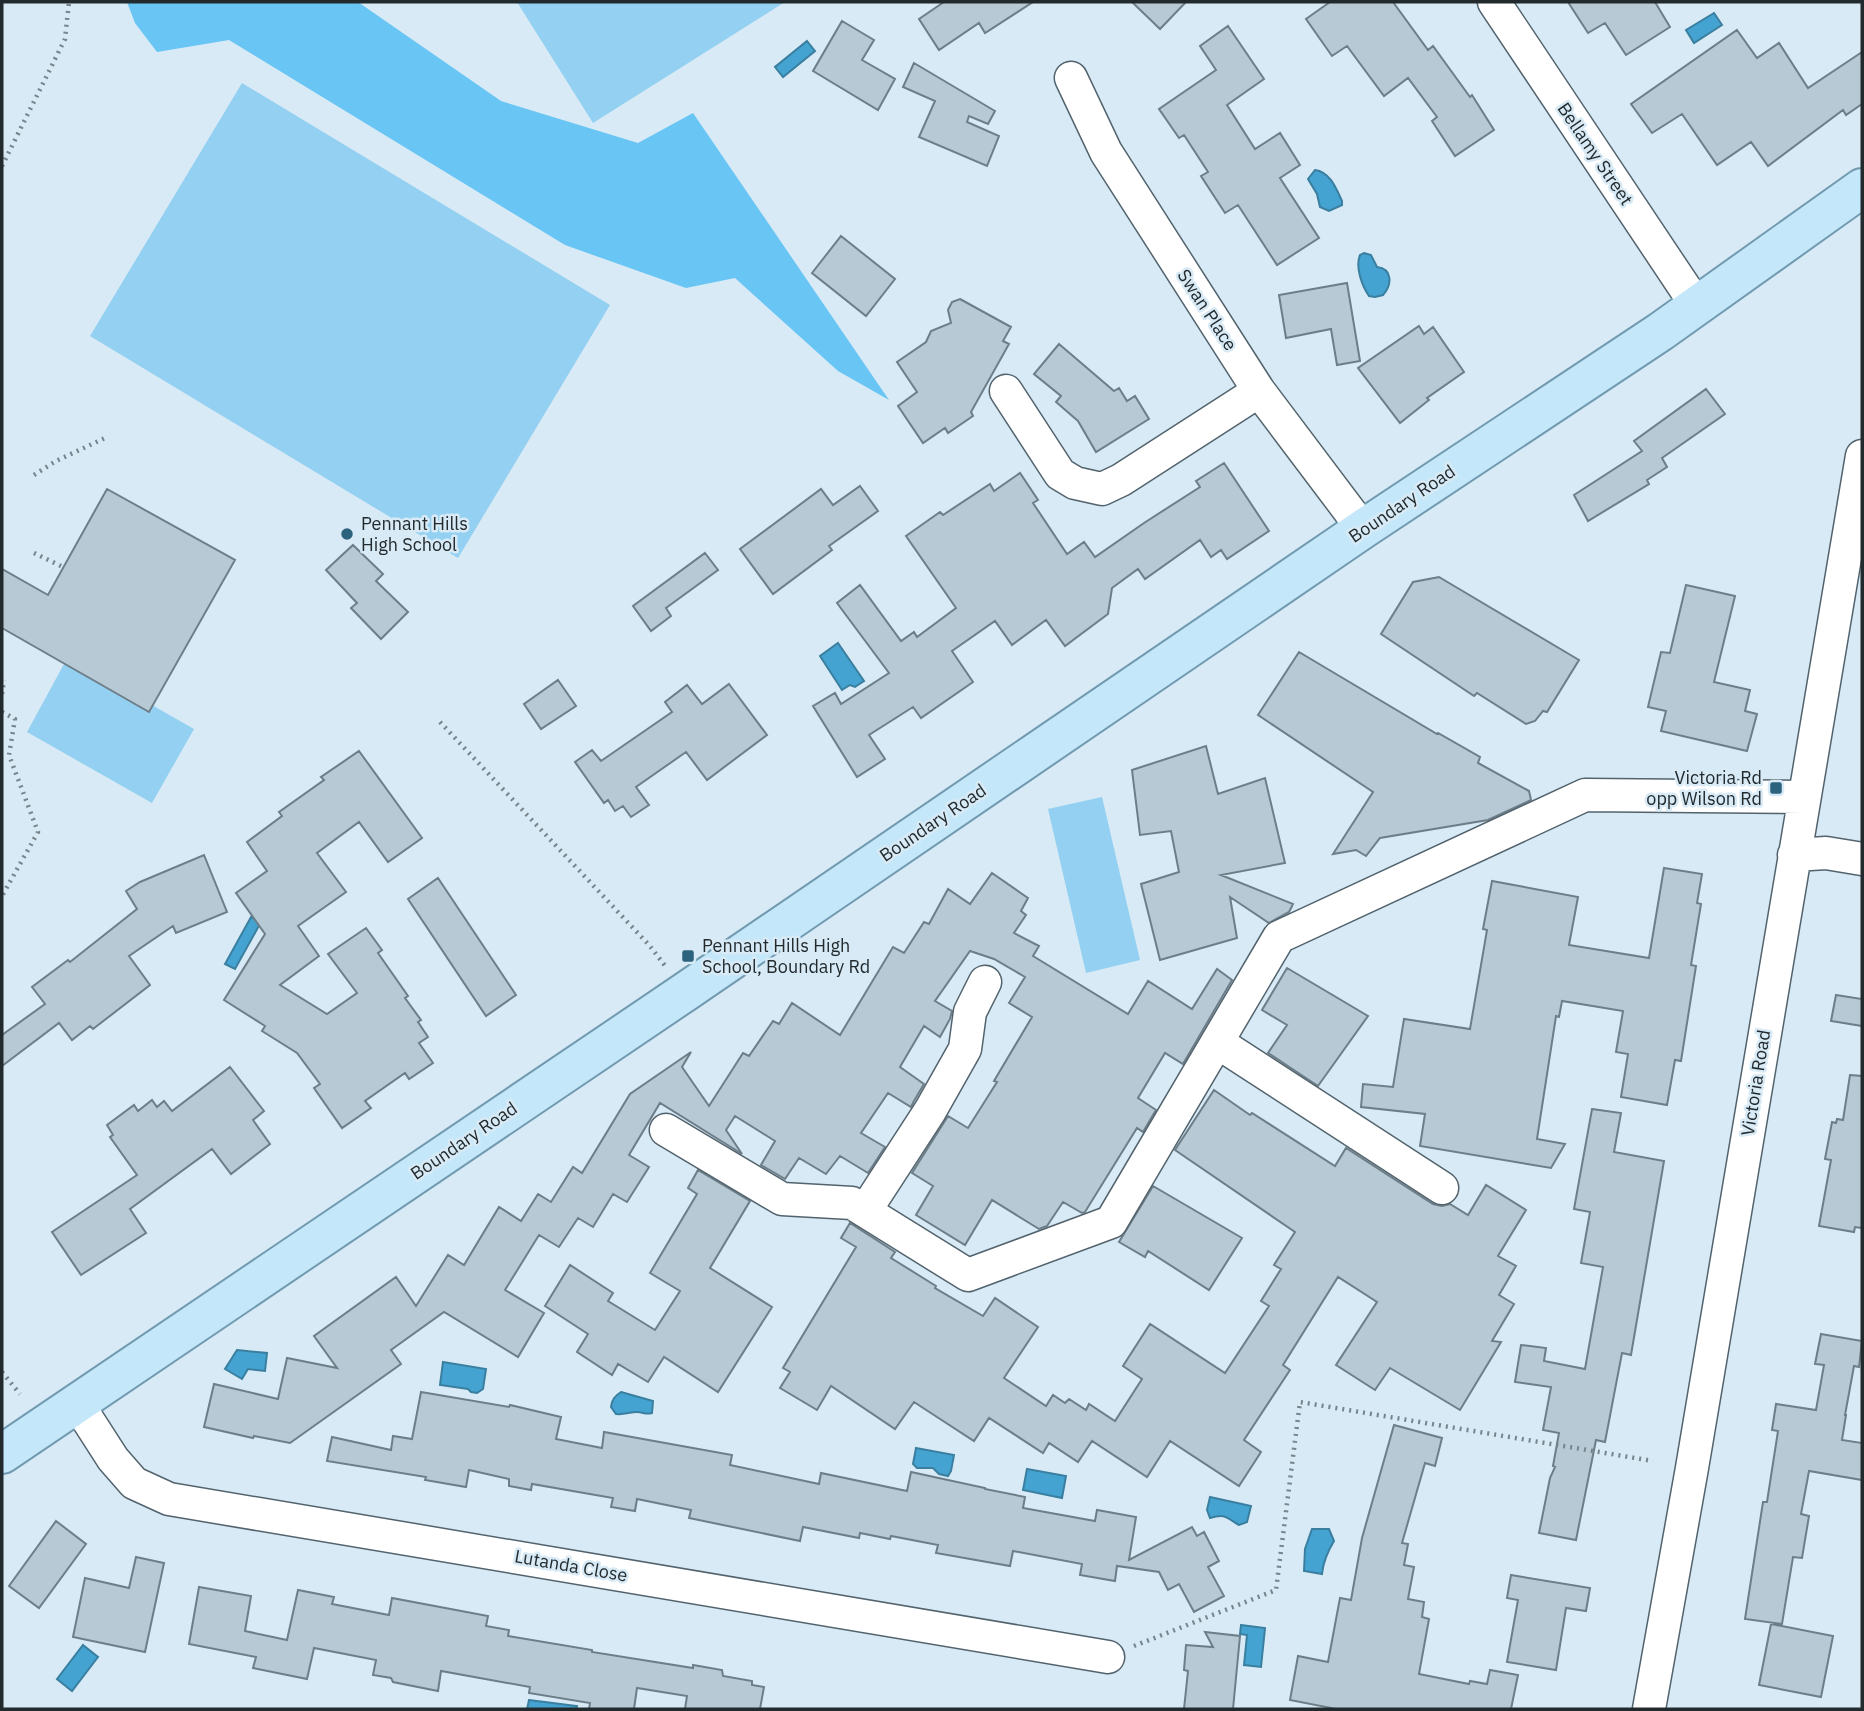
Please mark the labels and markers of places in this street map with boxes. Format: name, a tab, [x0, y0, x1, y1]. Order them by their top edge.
place label: Pennant Hills High School	[361, 512, 468, 556]
marker: Pennant Hills High School	[339, 526, 355, 542]
place label: Victoria Rd opp Wilson Rd	[1646, 766, 1762, 810]
marker: Victoria Rd opp Wilson Rd	[1768, 780, 1784, 796]
place label: Pennant Hills High School, Boundary Rd	[702, 934, 870, 978]
marker: Pennant Hills High School, Boundary Rd	[680, 948, 696, 964]

